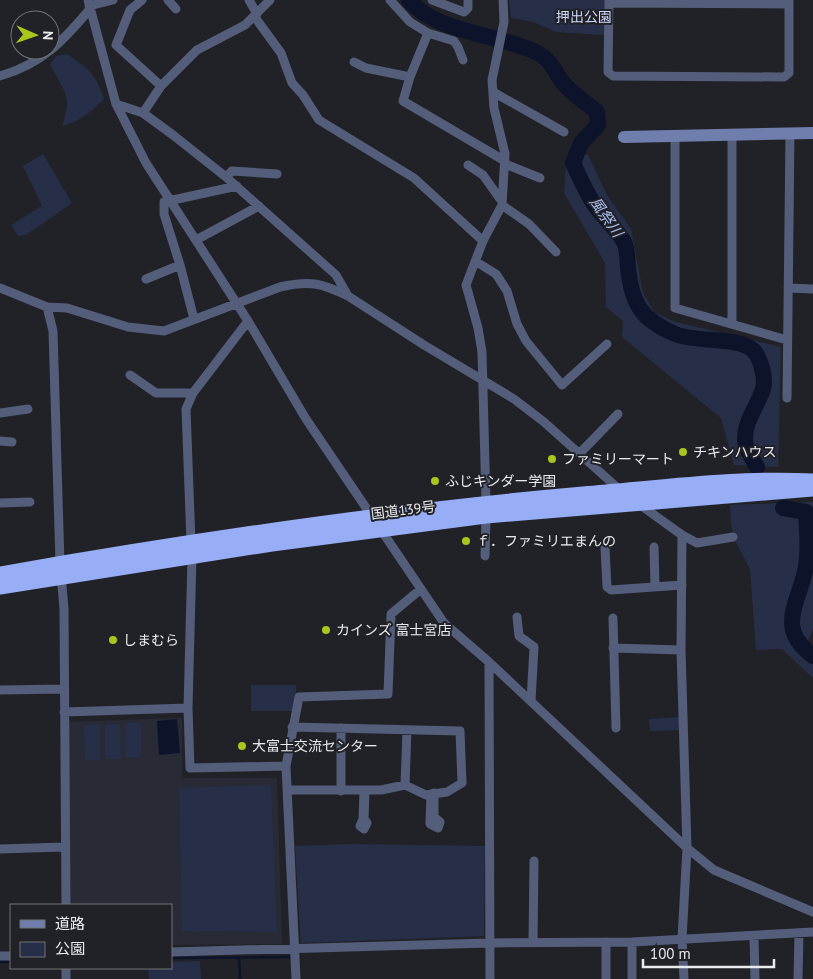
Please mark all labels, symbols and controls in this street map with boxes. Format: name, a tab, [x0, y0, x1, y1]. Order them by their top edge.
park label: 押出公園	[556, 8, 612, 26]
north arrow	[10, 10, 60, 60]
text: N	[39, 31, 57, 40]
water label: 風祭川	[586, 193, 628, 242]
place label: チキンハウス	[693, 443, 777, 461]
marker: チキンハウス	[677, 446, 689, 458]
place label: ファミリーマート	[562, 450, 674, 468]
marker: ファミリーマート	[546, 453, 558, 465]
place label: ふじキンダー学園	[445, 472, 557, 490]
marker: ふじキンダー学園	[429, 475, 441, 487]
street label: 国道139号	[370, 497, 436, 523]
place label: ｆ．ファミリエまんの	[476, 532, 616, 550]
marker: ｆ．ファミリエまんの	[460, 535, 472, 547]
place label: カインズ 富士宮店	[336, 621, 451, 639]
marker: カインズ 富士宮店	[320, 624, 332, 636]
place label: しまむら	[123, 631, 179, 649]
marker: しまむら	[107, 634, 119, 646]
place label: 大富士交流センター	[252, 737, 378, 755]
marker: 大富士交流センター	[236, 740, 248, 752]
legend	[10, 904, 172, 969]
text: 道路	[55, 914, 85, 933]
scale bar	[643, 936, 774, 968]
text: 公園	[55, 939, 85, 958]
text: 100 m	[650, 944, 691, 963]

